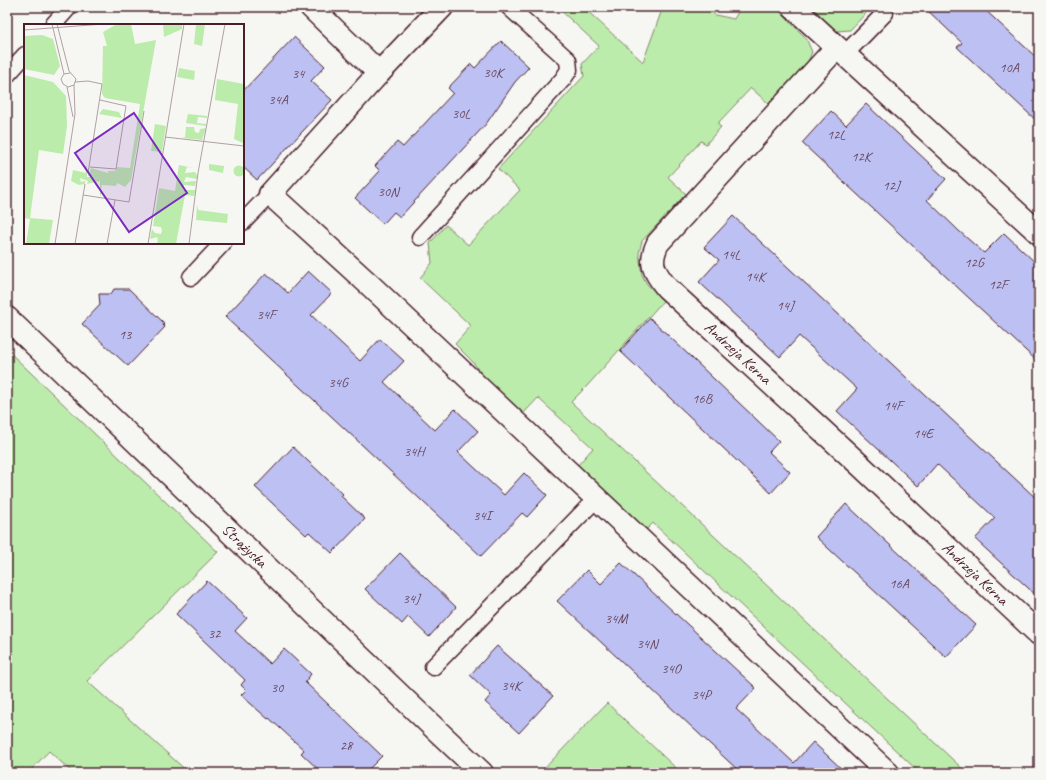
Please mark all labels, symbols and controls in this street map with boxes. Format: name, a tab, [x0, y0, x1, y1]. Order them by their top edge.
inset map	[24, 24, 244, 244]
house number: 10A	[999, 59, 1020, 76]
house number: 30K	[483, 64, 506, 81]
house number: 34	[292, 65, 306, 82]
house number: 34A	[268, 91, 289, 108]
house number: 30L	[452, 105, 471, 122]
house number: 12L	[827, 126, 846, 143]
house number: 12K	[851, 148, 874, 165]
house number: 12J	[883, 177, 902, 194]
house number: 30N	[378, 183, 401, 200]
house number: 14L	[722, 246, 741, 263]
house number: 12G	[964, 254, 986, 271]
house number: 14K	[745, 268, 768, 285]
house number: 12F	[989, 276, 1011, 293]
house number: 14J	[777, 297, 796, 314]
house number: 34F	[257, 306, 279, 323]
street label: Andrzeja Kerna	[700, 317, 776, 389]
house number: 13	[119, 326, 133, 343]
house number: 34G	[328, 374, 350, 391]
house number: 16B	[692, 390, 714, 407]
house number: 14F	[884, 397, 906, 414]
house number: 14E	[913, 425, 935, 442]
house number: 34H	[404, 443, 426, 460]
house number: 34I	[473, 507, 494, 524]
street label: Strążyska	[218, 520, 272, 573]
street label: Andrzeja Kerna	[938, 538, 1013, 610]
house number: 16A	[889, 575, 910, 592]
house number: 34J	[403, 590, 422, 607]
house number: 34M	[605, 610, 629, 627]
house number: 32	[208, 625, 222, 642]
house number: 34N	[637, 635, 660, 652]
house number: 34O	[661, 660, 683, 677]
house number: 34K	[501, 677, 524, 694]
house number: 30	[271, 679, 285, 696]
house number: 34P	[691, 686, 713, 703]
house number: 28	[340, 737, 354, 754]

